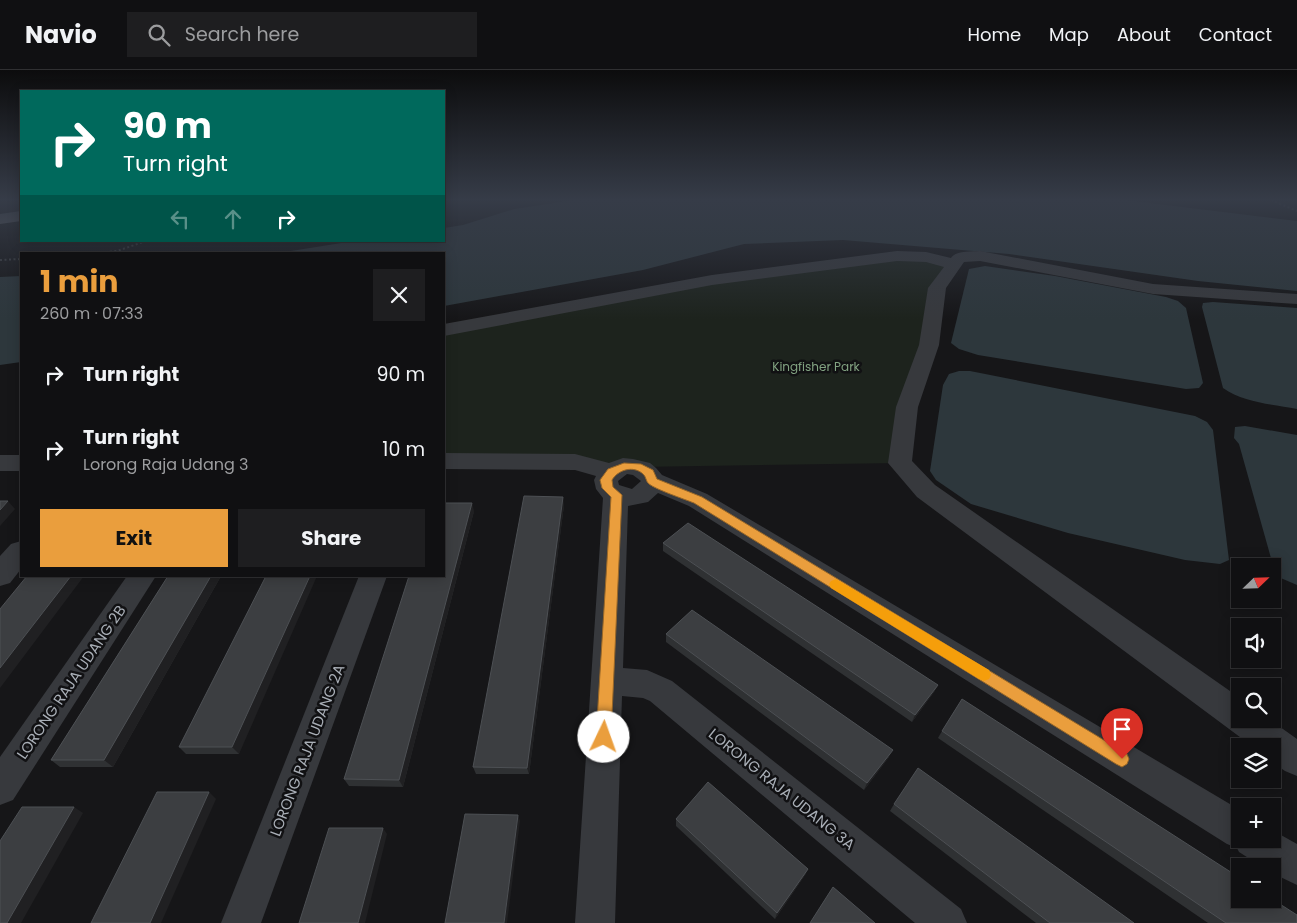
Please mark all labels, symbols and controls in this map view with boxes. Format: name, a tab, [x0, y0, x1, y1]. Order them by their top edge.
search box	[127, 12, 477, 57]
text: Navio	[25, 18, 97, 51]
icon: search	[145, 21, 173, 49]
text: Search here	[185, 21, 299, 48]
text: Home	[967, 22, 1021, 47]
text: Map	[1049, 22, 1089, 47]
text: About	[1117, 22, 1171, 47]
text: Contact	[1199, 22, 1272, 47]
text: 90 m	[123, 101, 212, 150]
icon: right	[40, 110, 105, 175]
text: Turn right	[123, 148, 228, 179]
icon: left	[166, 205, 194, 233]
icon: ahead	[219, 205, 247, 233]
icon: right	[272, 205, 300, 233]
text: 1 min	[40, 260, 118, 303]
button: close	[373, 269, 425, 321]
text: 260 m · 07:33	[40, 302, 143, 325]
park label: Kingfisher Park	[772, 358, 861, 375]
icon: right	[40, 361, 68, 389]
text: Turn right	[83, 361, 179, 388]
text: 90 m	[376, 361, 425, 388]
text: Turn right	[83, 424, 179, 451]
icon: right	[40, 436, 68, 464]
text: 10 m	[382, 436, 425, 463]
text: Lorong Raja Udang 3	[83, 453, 248, 476]
button: Exit	[40, 509, 228, 567]
button: Share	[238, 509, 425, 567]
north arrow	[1231, 558, 1281, 608]
map controls	[1231, 558, 1281, 908]
street label: LORONG RAJA UDANG 2B	[12, 601, 130, 763]
button: sound	[1231, 618, 1281, 668]
street label: LORONG RAJA UDANG 2A	[264, 661, 350, 839]
button: search	[1231, 678, 1281, 728]
pin	[1101, 708, 1143, 759]
position arrow	[577, 710, 629, 762]
icon: arrive	[1108, 715, 1136, 743]
street label: LORONG RAJA UDANG 3A	[704, 723, 860, 855]
button: layers	[1231, 738, 1281, 788]
button: +	[1231, 798, 1281, 848]
button: −	[1231, 858, 1281, 908]

